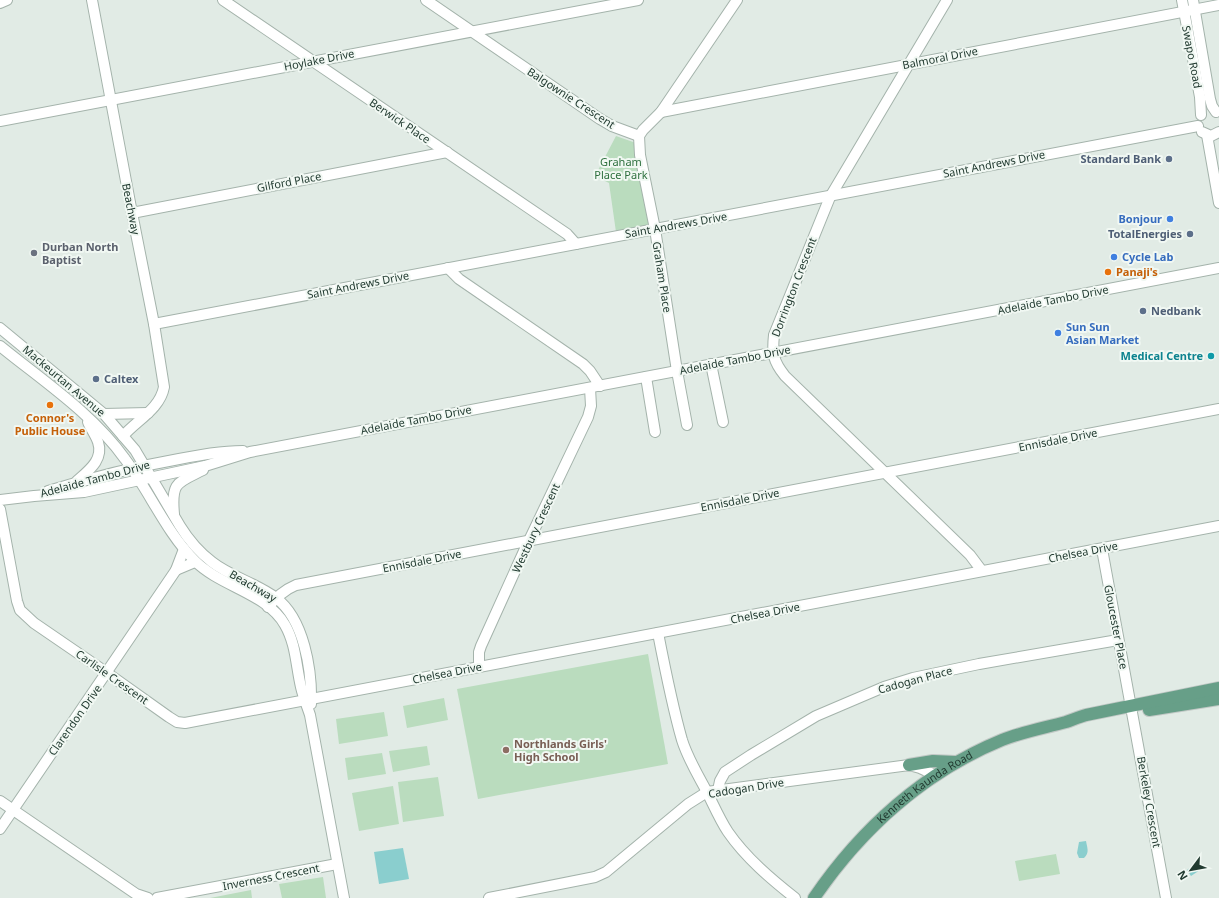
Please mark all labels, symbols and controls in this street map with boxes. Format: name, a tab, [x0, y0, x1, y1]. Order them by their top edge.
street label: Swapo Road	[1179, 24, 1206, 90]
street label: Balmoral Drive	[901, 43, 979, 72]
street label: Hoylake Drive	[282, 45, 355, 74]
street label: Balgownie Crescent	[525, 64, 618, 132]
street label: Berwick Place	[367, 95, 434, 147]
street label: Saint Andrews Drive	[942, 146, 1046, 181]
place label: Standard Bank	[1081, 151, 1161, 166]
park label: Graham Place Park	[594, 154, 648, 182]
marker: Standard Bank	[1164, 154, 1174, 164]
street label: Gilford Place	[255, 168, 322, 195]
street label: Beachway	[119, 182, 144, 236]
street label: Saint Andrews Drive	[624, 208, 728, 241]
place label: Bonjour	[1118, 211, 1162, 226]
marker: Bonjour	[1165, 214, 1175, 224]
place label: TotalEnergies	[1108, 226, 1182, 241]
marker: TotalEnergies	[1185, 229, 1195, 239]
street label: Dorrington Crescent	[768, 235, 819, 339]
place label: Durban North Baptist	[42, 239, 118, 267]
street label: Graham Place	[649, 240, 676, 314]
marker: Durban North Baptist	[29, 248, 39, 258]
place label: Cycle Lab	[1122, 249, 1173, 264]
marker: Cycle Lab	[1109, 252, 1119, 262]
place label: Panaji's	[1116, 264, 1158, 279]
street label: Saint Andrews Drive	[306, 267, 410, 302]
marker: Panaji's	[1103, 267, 1113, 277]
street label: Adelaide Tambo Drive	[996, 281, 1110, 318]
place label: Nedbank	[1151, 303, 1201, 318]
marker: Nedbank	[1138, 306, 1148, 316]
place label: Sun Sun Asian Market	[1066, 319, 1139, 347]
marker: Sun Sun Asian Market	[1053, 328, 1063, 338]
street label: Adelaide Tambo Drive	[678, 341, 792, 378]
street label: Mackeurtan Avenue	[20, 342, 109, 420]
place label: Medical Centre	[1121, 348, 1203, 363]
marker: Medical Centre	[1206, 351, 1216, 361]
place label: Caltex	[104, 371, 139, 386]
marker: Caltex	[91, 374, 101, 384]
marker: Connor's Public House	[45, 400, 55, 410]
street label: Adelaide Tambo Drive	[359, 401, 473, 438]
place label: Connor's Public House	[15, 410, 86, 438]
street label: Ennisdale Drive	[1017, 425, 1099, 454]
street label: Adelaide Tambo Drive	[38, 457, 151, 500]
street label: Westbury Crescent	[508, 481, 563, 575]
street label: Ennisdale Drive	[699, 485, 781, 514]
street label: Chelsea Drive	[1047, 537, 1119, 566]
street label: Ennisdale Drive	[381, 546, 463, 575]
street label: Beachway	[227, 566, 280, 605]
street label: Gloucester Place	[1101, 583, 1132, 670]
street label: Chelsea Drive	[729, 598, 801, 627]
street label: Carlisle Crescent	[73, 646, 152, 707]
street label: Chelsea Drive	[411, 658, 483, 687]
street label: Cadogan Place	[876, 662, 954, 697]
street label: Clarendon Drive	[44, 681, 105, 758]
place label: Northlands Girls' High School	[514, 736, 607, 764]
marker: Northlands Girls' High School	[501, 745, 511, 755]
street label: Kenneth Kaunda Road	[873, 747, 975, 826]
street label: Berkeley Crescent	[1134, 755, 1165, 849]
street label: Cadogan Drive	[707, 774, 785, 801]
north arrow	[1171, 850, 1211, 890]
street label: Inverness Crescent	[221, 860, 321, 893]
text: N	[1173, 868, 1191, 883]

